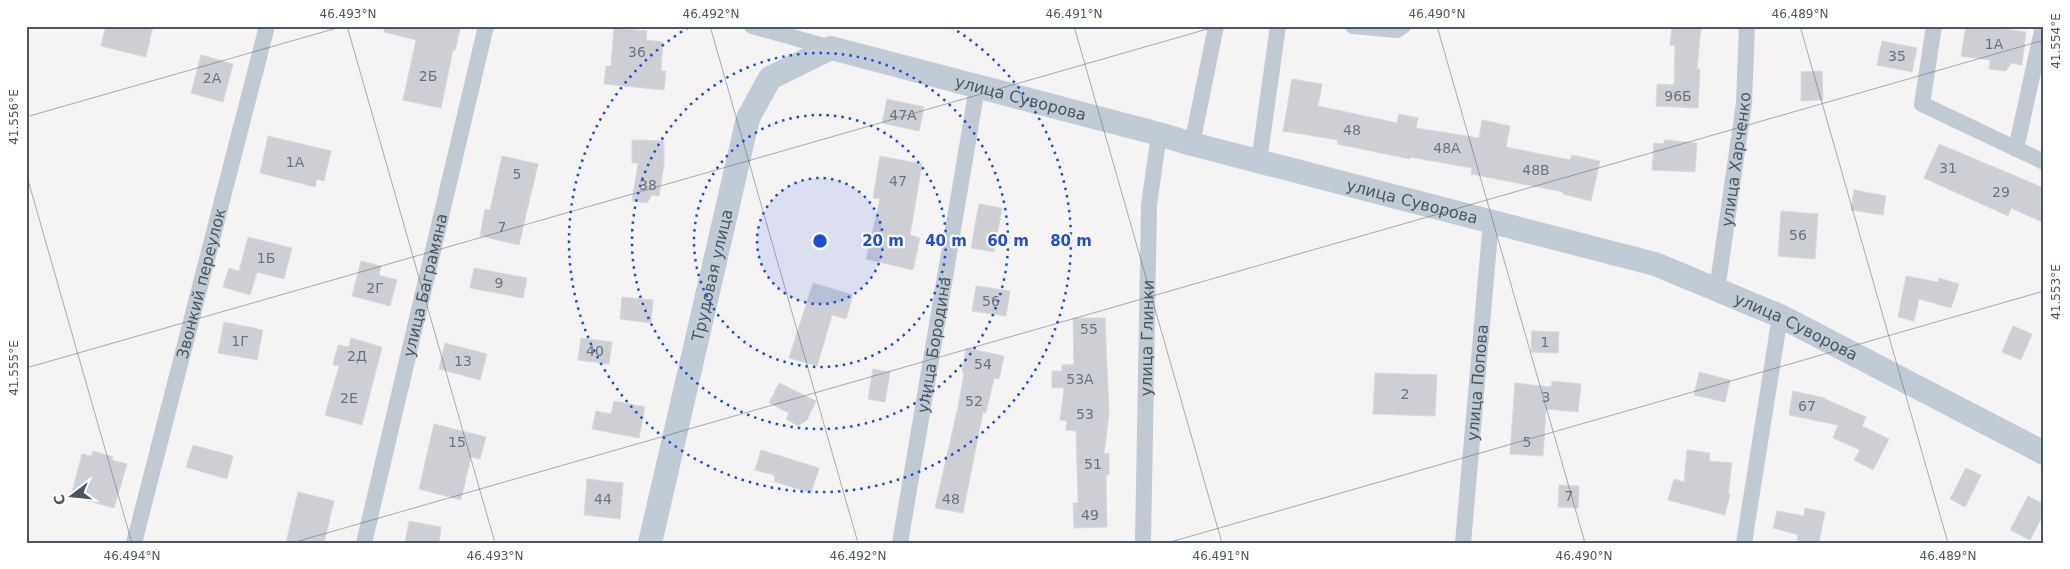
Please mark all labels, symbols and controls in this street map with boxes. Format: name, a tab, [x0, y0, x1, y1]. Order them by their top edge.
text: 46.493°N	[320, 7, 376, 21]
text: 46.492°N	[683, 7, 739, 21]
text: 46.491°N	[1046, 7, 1102, 21]
text: 46.490°N	[1409, 7, 1465, 21]
text: 46.489°N	[1772, 7, 1828, 21]
text: 41.554°E	[2049, 13, 2063, 69]
house number: 1А	[1985, 36, 2004, 52]
house number: 36	[628, 44, 646, 60]
house number: 35	[1888, 48, 1906, 64]
house number: 2Б	[419, 68, 437, 84]
house number: 2А	[203, 70, 222, 86]
street label: улица Суворова	[953, 71, 1088, 124]
house number: 96Б	[1664, 88, 1692, 104]
text: 41.556°E	[7, 89, 21, 145]
street label: улица Харченко	[1717, 92, 1754, 228]
house number: 47А	[889, 107, 917, 123]
house number: 48	[1343, 122, 1361, 138]
house number: 48А	[1433, 140, 1461, 156]
house number: 1А	[286, 154, 305, 170]
house number: 31	[1939, 160, 1957, 176]
house number: 48В	[1522, 162, 1550, 178]
house number: 5	[513, 166, 521, 182]
house number: 47	[889, 173, 907, 189]
street label: улица Суворова	[1345, 175, 1480, 227]
house number: 38	[639, 177, 657, 193]
house number: 29	[1992, 184, 2010, 200]
street label: Звонкий переулок	[172, 206, 229, 361]
street label: Трудовая улица	[687, 207, 736, 344]
street label: улица Баграмяна	[399, 211, 451, 359]
house number: 7	[498, 219, 506, 235]
house number: 56	[1789, 227, 1807, 243]
centre of rings	[811, 232, 829, 250]
text: 20 m	[862, 232, 904, 250]
text: 40 m	[925, 232, 967, 250]
text: 60 m	[987, 232, 1029, 250]
text: 80 m	[1050, 232, 1092, 250]
house number: 1Б	[257, 250, 275, 266]
text: 41.553°E	[2049, 264, 2063, 320]
house number: 9	[495, 275, 503, 291]
street label: улица Бородина	[913, 275, 954, 415]
street label: улица Глинки	[1136, 279, 1157, 397]
house number: 2Г	[366, 280, 384, 296]
street label: улица Суворова	[1732, 289, 1861, 364]
house number: 56	[982, 293, 1000, 309]
house number: 55	[1080, 321, 1098, 337]
street label: улица Попова	[1462, 323, 1491, 442]
house number: 1Г	[231, 333, 249, 349]
house number: 1	[1541, 334, 1549, 350]
text: 41.555°E	[7, 340, 21, 396]
house number: 40	[586, 343, 604, 359]
house number: 2Д	[347, 348, 367, 364]
house number: 13	[454, 353, 472, 369]
house number: 54	[974, 356, 992, 372]
house number: 53А	[1066, 371, 1094, 387]
house number: 2	[1401, 386, 1409, 402]
house number: 3	[1542, 389, 1550, 405]
house number: 2Е	[340, 390, 358, 406]
house number: 52	[965, 393, 983, 409]
house number: 67	[1798, 398, 1816, 414]
house number: 53	[1076, 406, 1094, 422]
house number: 15	[448, 434, 466, 450]
house number: 5	[1523, 434, 1531, 450]
house number: 51	[1084, 456, 1102, 472]
north arrow	[48, 472, 98, 522]
house number: 7	[1565, 488, 1573, 504]
house number: 44	[594, 491, 612, 507]
house number: 48	[942, 491, 960, 507]
text: С	[50, 492, 69, 507]
house number: 49	[1081, 507, 1099, 523]
text: 46.494°N	[104, 549, 160, 563]
text: 46.493°N	[467, 549, 523, 563]
text: 46.492°N	[830, 549, 886, 563]
text: 46.491°N	[1193, 549, 1249, 563]
text: 46.490°N	[1556, 549, 1612, 563]
text: 46.489°N	[1920, 549, 1976, 563]

